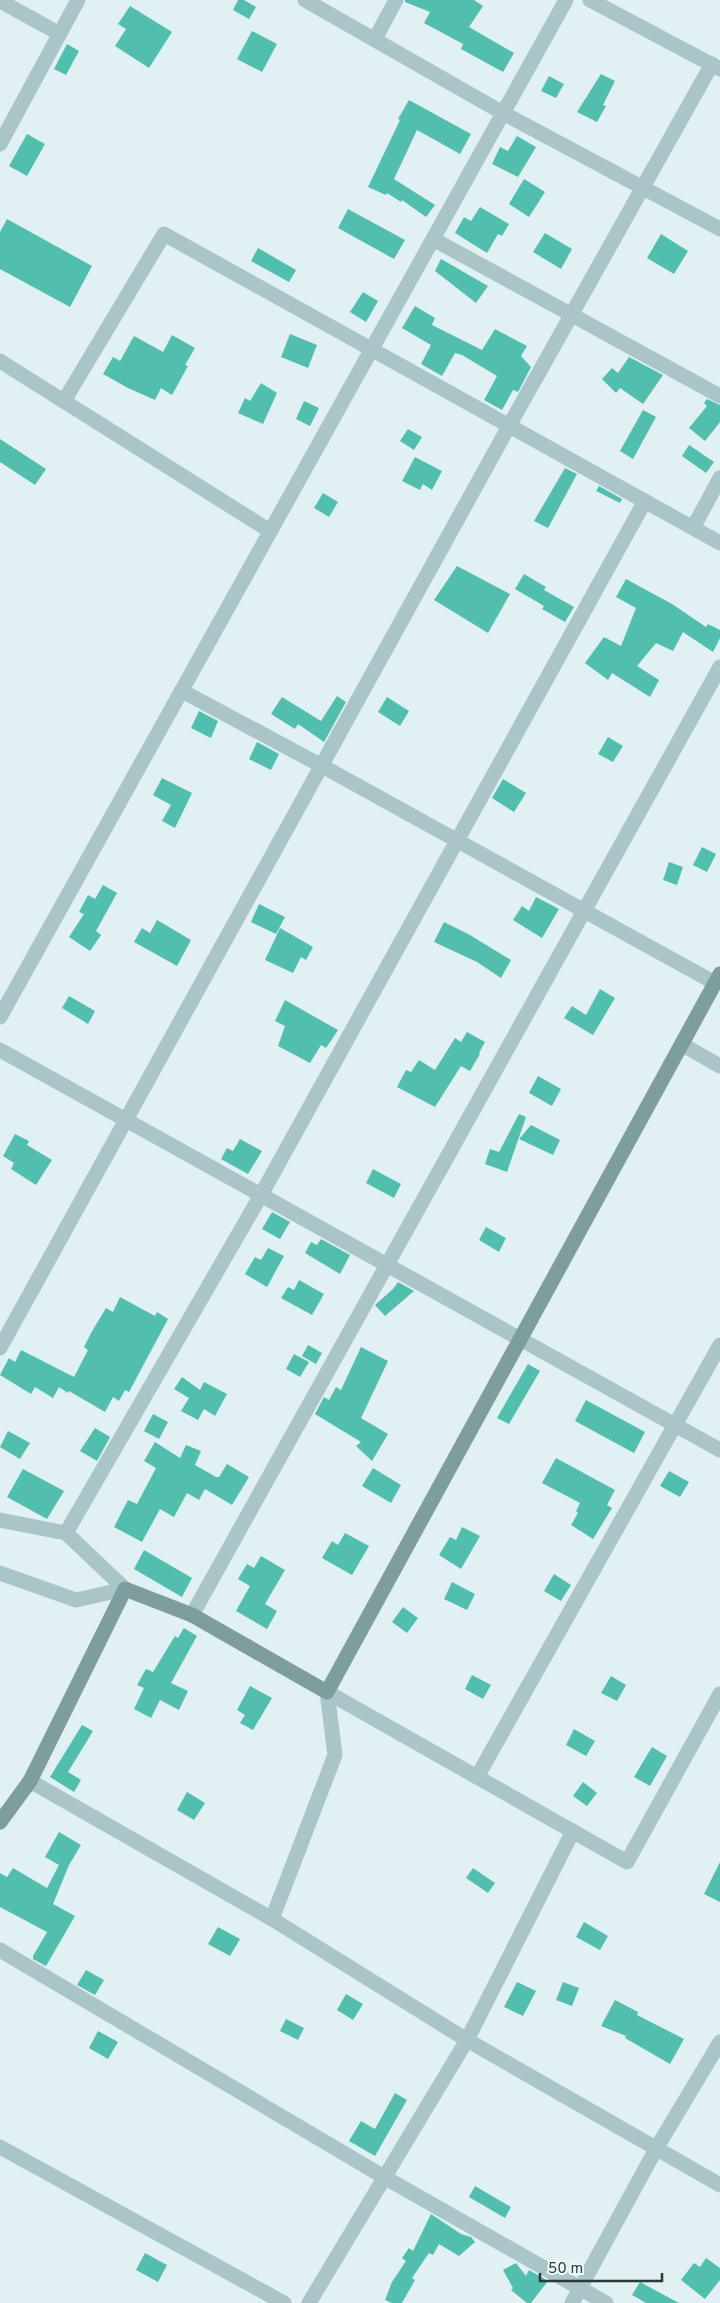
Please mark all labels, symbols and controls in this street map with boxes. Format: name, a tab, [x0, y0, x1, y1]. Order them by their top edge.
scale bar	[540, 2250, 662, 2282]
text: 50 m	[548, 2260, 583, 2279]

